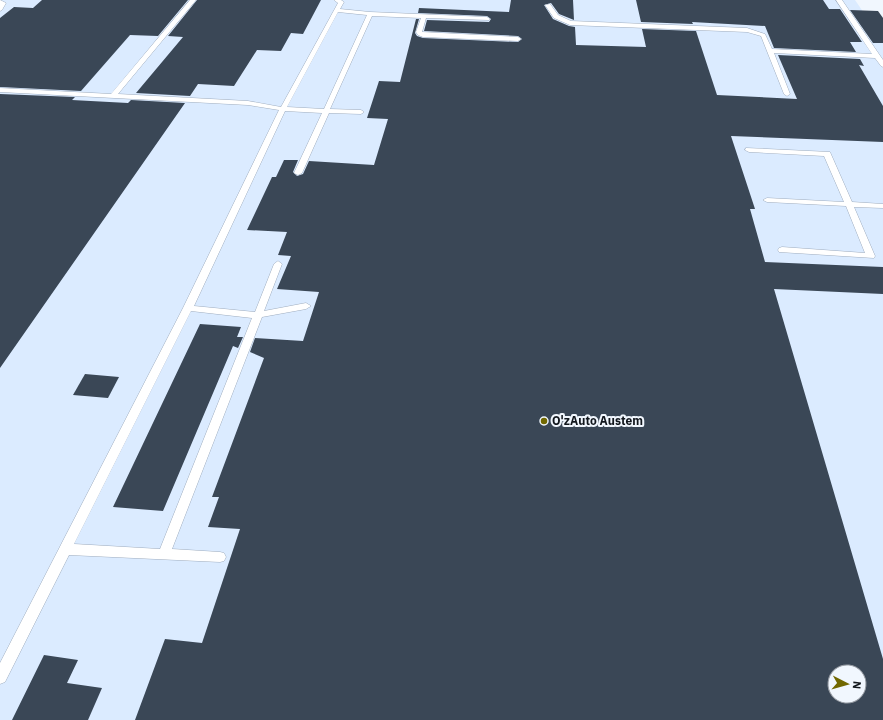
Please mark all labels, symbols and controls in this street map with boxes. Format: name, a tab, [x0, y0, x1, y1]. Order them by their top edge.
place label: O'zAuto Austem	[552, 413, 643, 428]
marker: O'zAuto Austem	[539, 416, 549, 426]
north arrow	[827, 664, 867, 704]
text: N	[850, 680, 864, 690]

